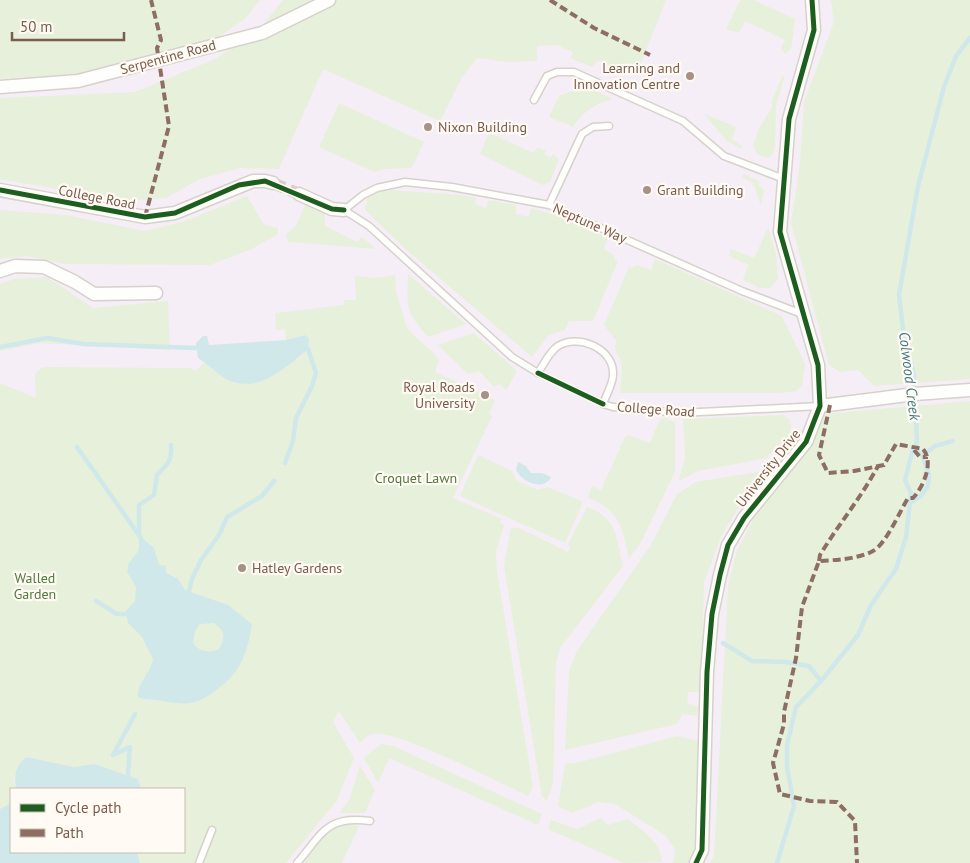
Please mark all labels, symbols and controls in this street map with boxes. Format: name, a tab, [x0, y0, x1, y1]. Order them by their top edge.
scale bar	[12, 10, 125, 42]
text: 50 m	[20, 17, 53, 36]
street label: Serpentine Road	[118, 36, 218, 78]
place label: Learning and Innovation Centre	[573, 59, 680, 93]
marker: Learning and Innovation Centre	[684, 70, 696, 82]
place label: Nixon Building	[438, 118, 527, 136]
marker: Nixon Building	[422, 121, 434, 133]
street label: College Road	[57, 181, 137, 213]
place label: Grant Building	[657, 181, 743, 199]
marker: Grant Building	[641, 184, 653, 196]
street label: Neptune Way	[550, 199, 630, 248]
water label: Colwood Creek	[895, 331, 925, 423]
place label: Royal Roads University	[403, 378, 475, 412]
marker: Royal Roads University	[479, 389, 491, 401]
street label: College Road	[616, 397, 696, 421]
street label: University Drive	[732, 425, 804, 511]
park label: Croquet Lawn	[375, 469, 457, 487]
place label: Hatley Gardens	[252, 559, 342, 577]
marker: Hatley Gardens	[236, 562, 248, 574]
park label: Walled Garden	[14, 569, 56, 603]
legend	[10, 788, 185, 853]
text: Cycle path	[55, 798, 121, 817]
text: Path	[55, 823, 84, 842]

